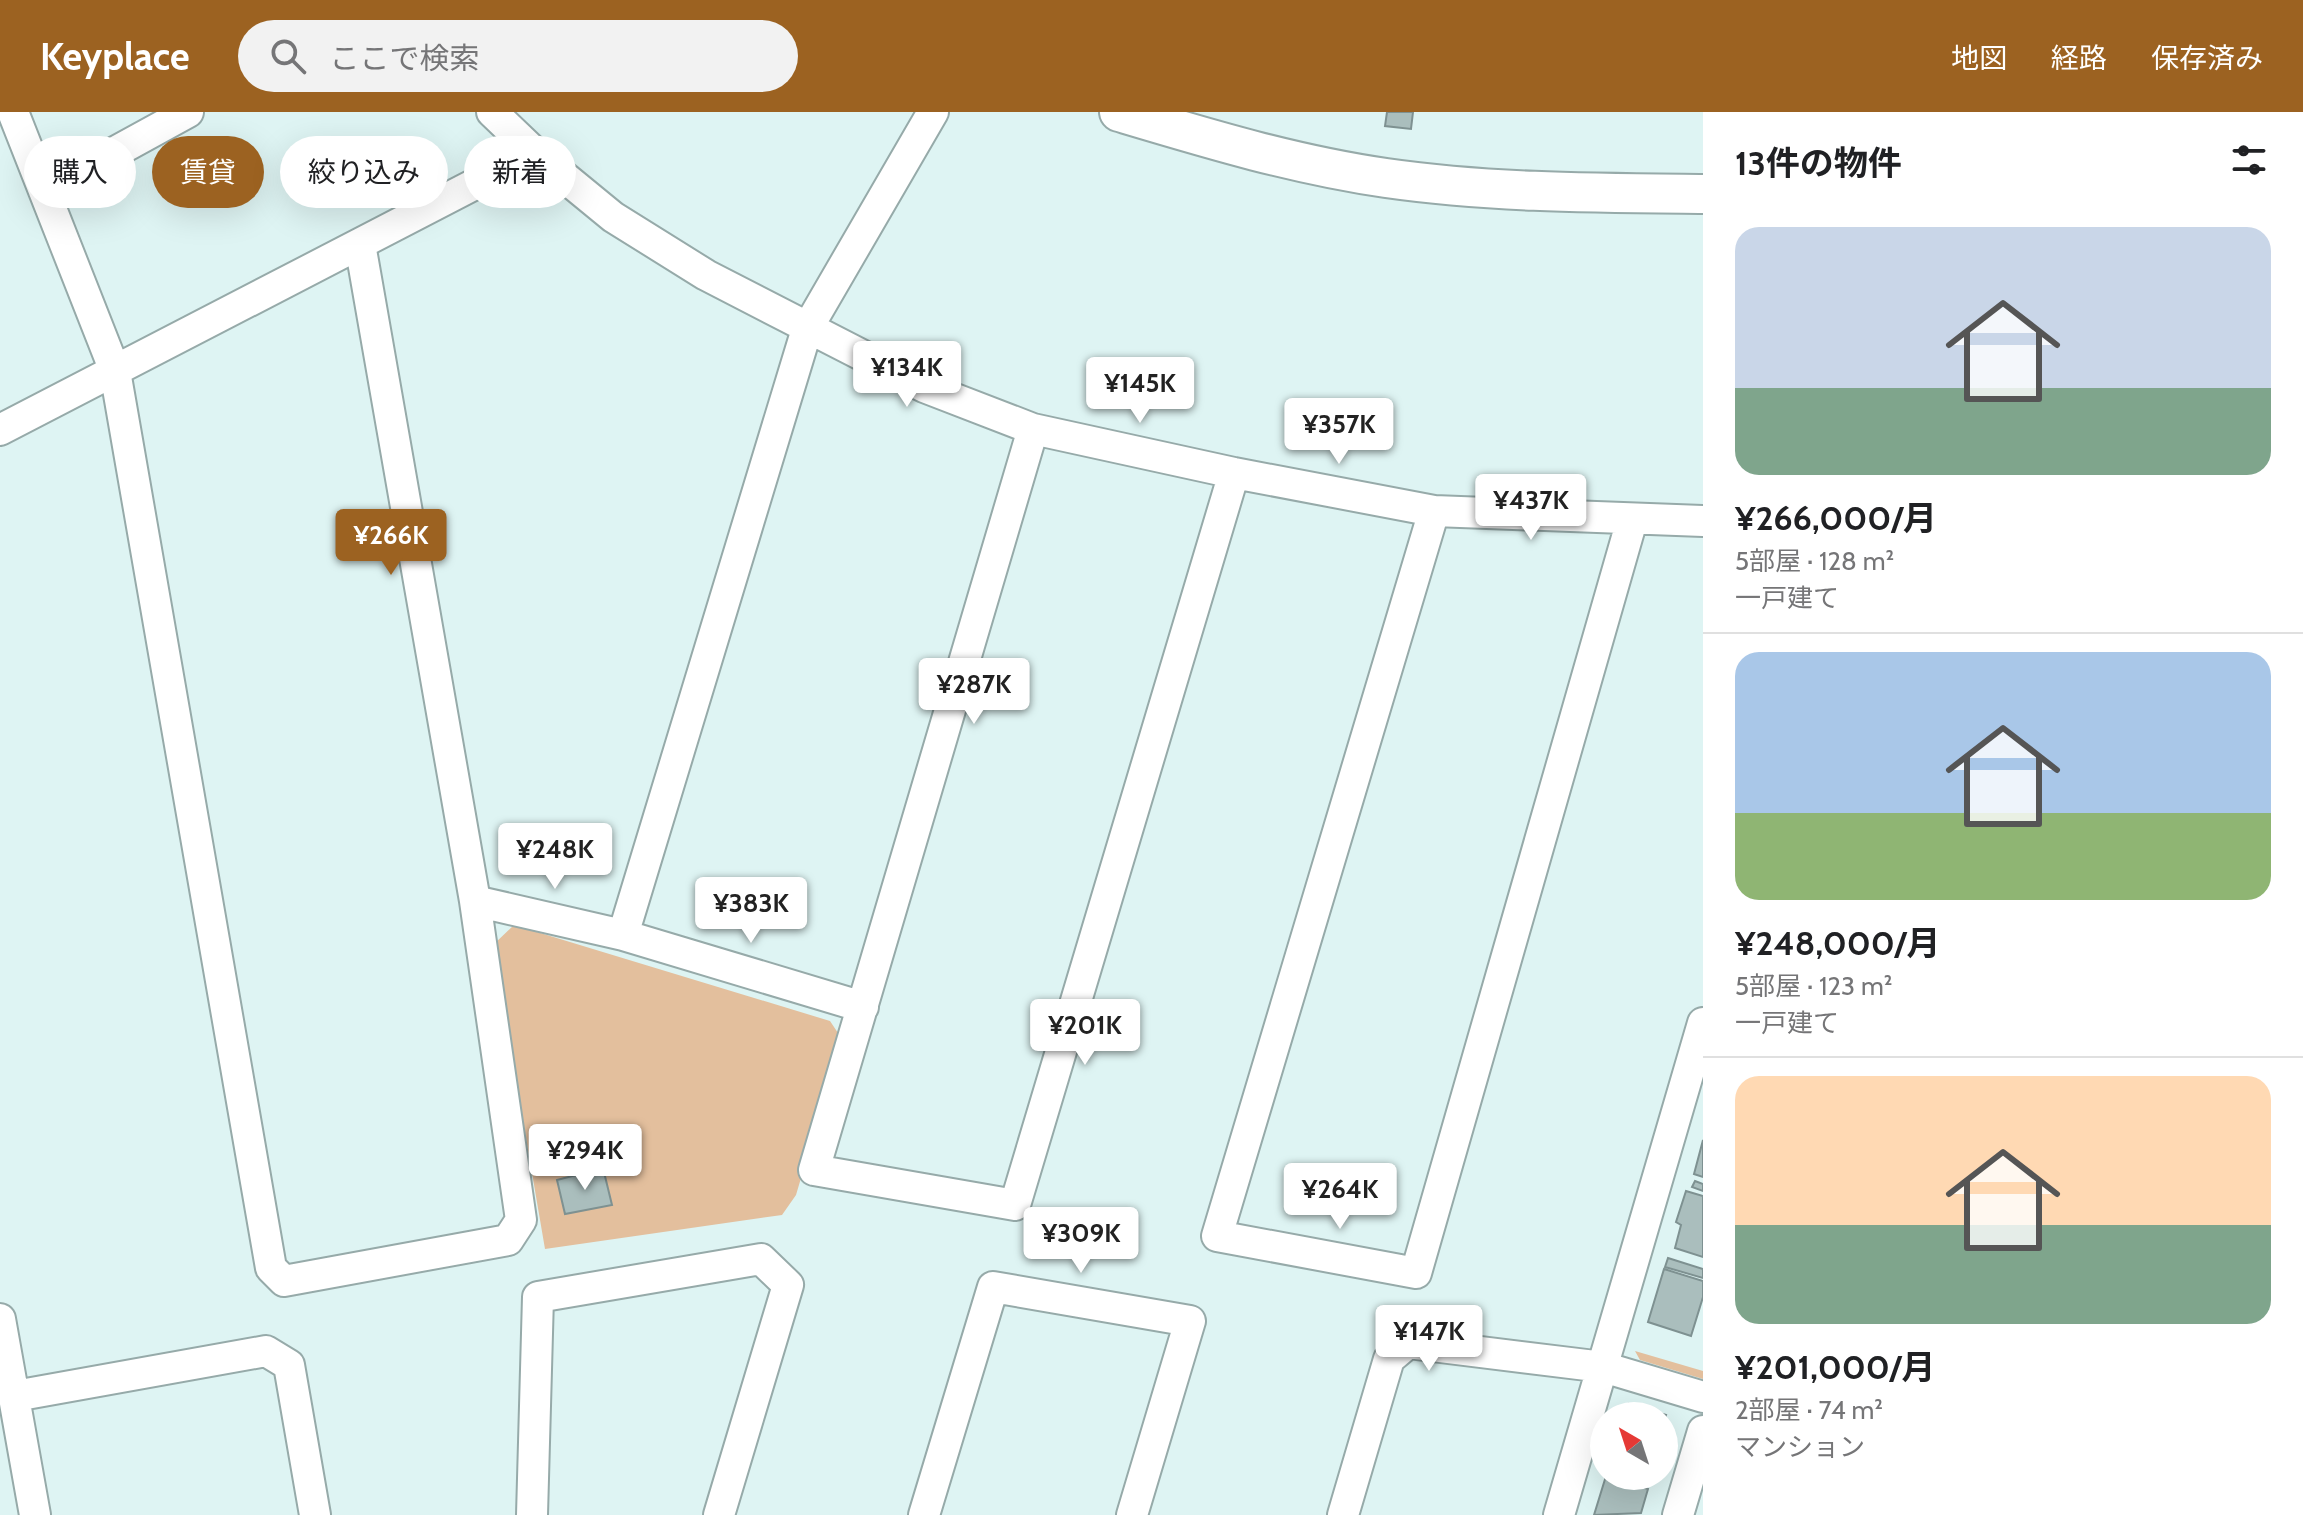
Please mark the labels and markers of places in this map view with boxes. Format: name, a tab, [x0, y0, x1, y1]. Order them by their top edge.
pin: ¥134K	[851, 341, 963, 409]
pin: ¥145K	[1084, 357, 1196, 425]
pin: ¥357K	[1283, 398, 1395, 466]
pin: ¥437K	[1475, 474, 1587, 542]
pin: ¥266K	[335, 509, 447, 577]
pin: ¥287K	[918, 658, 1030, 726]
pin: ¥248K	[499, 823, 611, 891]
pin: ¥383K	[695, 877, 807, 945]
pin: ¥201K	[1029, 999, 1141, 1067]
pin: ¥294K	[529, 1124, 641, 1192]
pin: ¥264K	[1284, 1163, 1396, 1231]
pin: ¥309K	[1025, 1207, 1137, 1275]
pin: ¥147K	[1373, 1305, 1485, 1373]

